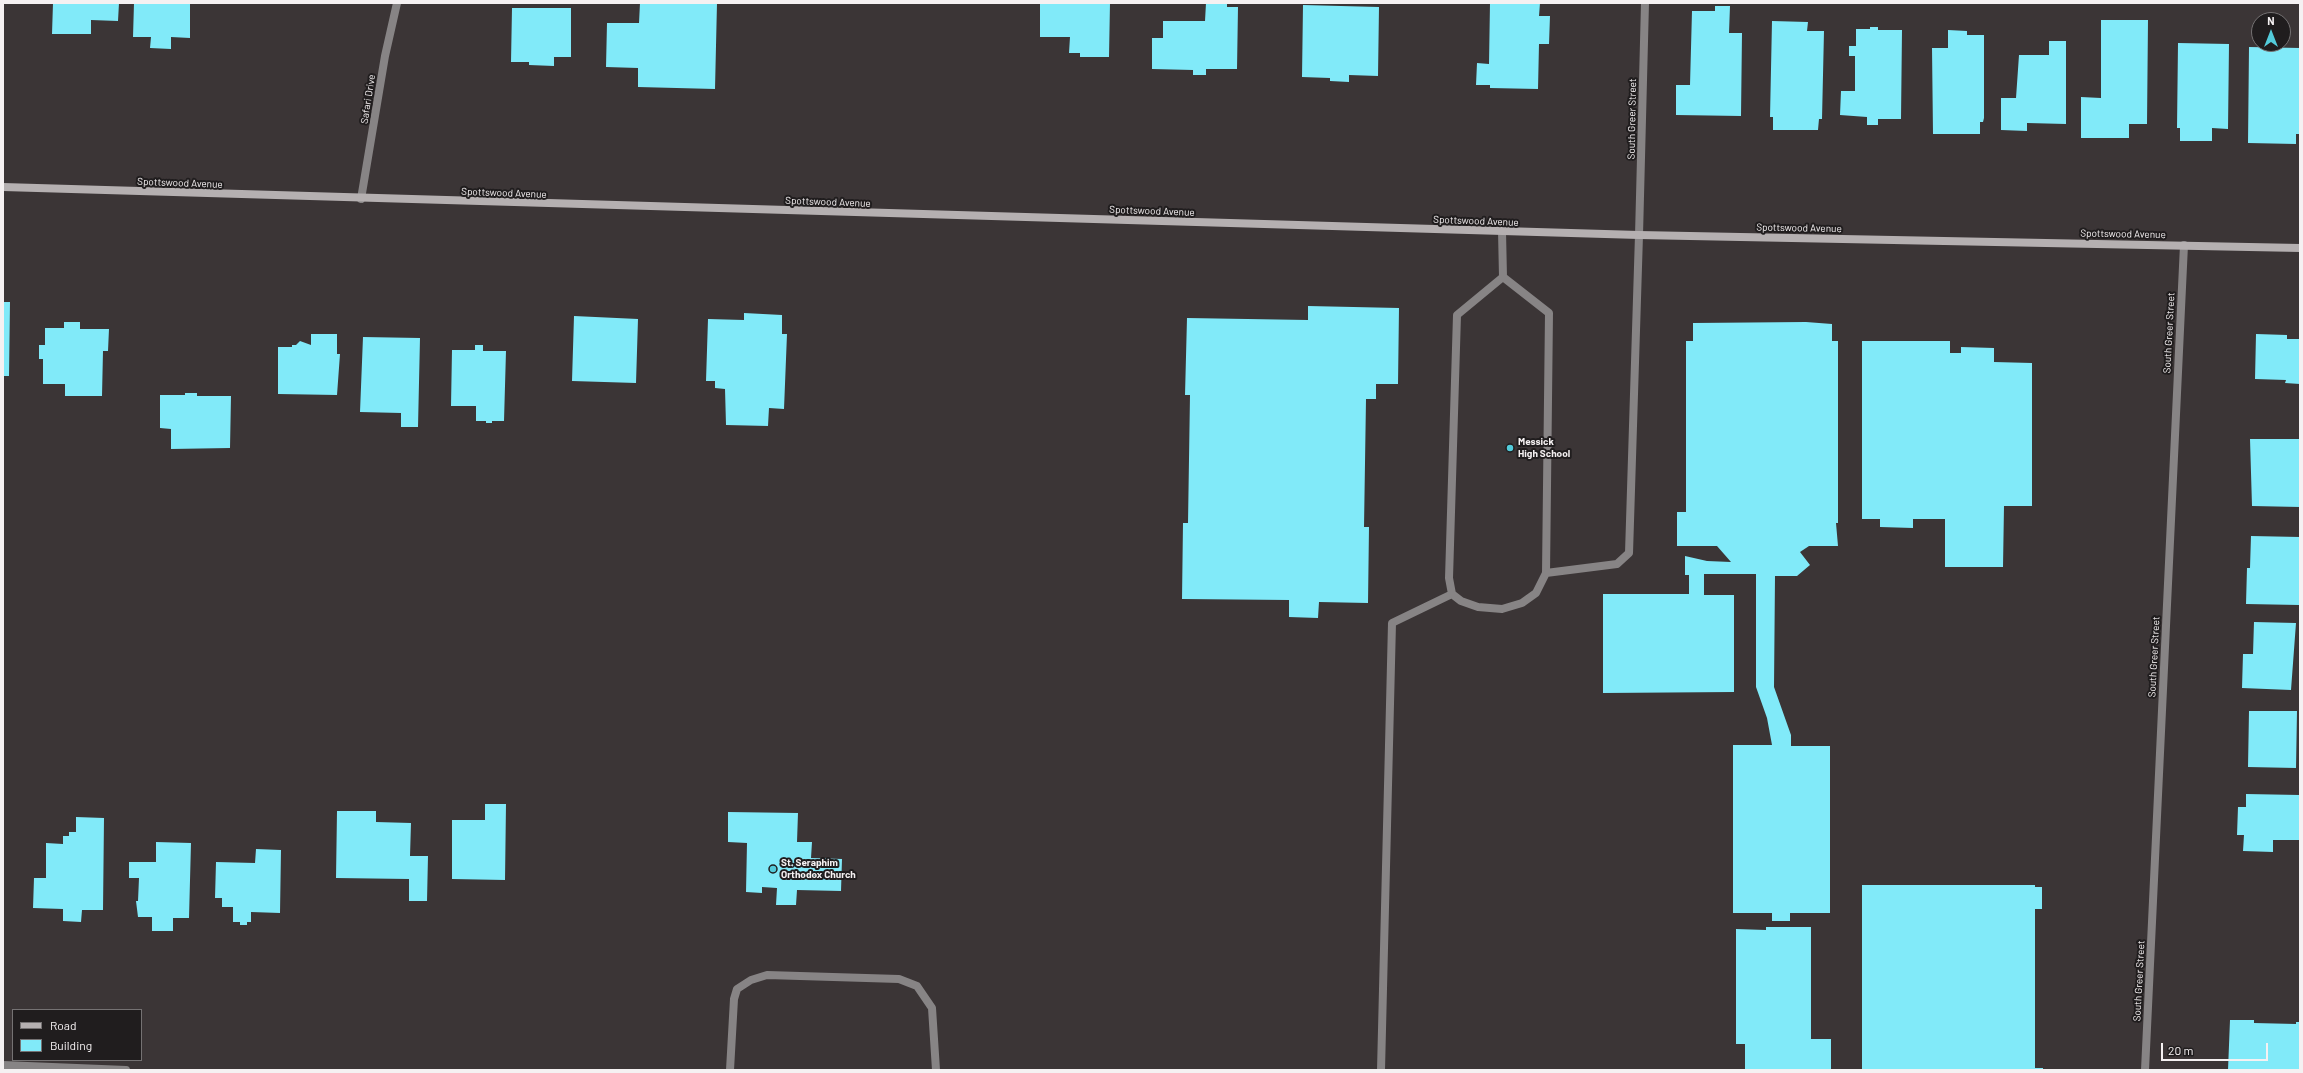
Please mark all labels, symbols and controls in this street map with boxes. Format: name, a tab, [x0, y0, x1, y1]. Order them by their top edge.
north arrow	[2251, 12, 2291, 52]
text: N	[2267, 14, 2275, 27]
street label: Safari Drive	[358, 73, 378, 125]
street label: South Greer Street	[1625, 78, 1639, 160]
street label: Spottswood Avenue	[137, 176, 223, 190]
street label: Spottswood Avenue	[461, 186, 547, 200]
street label: Spottswood Avenue	[785, 195, 871, 209]
street label: Spottswood Avenue	[1109, 204, 1195, 218]
street label: Spottswood Avenue	[1433, 214, 1519, 228]
street label: Spottswood Avenue	[1756, 221, 1842, 235]
street label: Spottswood Avenue	[2080, 227, 2166, 241]
street label: South Greer Street	[2161, 292, 2177, 374]
place label: Messick High School	[1518, 436, 1570, 460]
marker: Messick High School	[1505, 443, 1515, 453]
street label: South Greer Street	[2146, 616, 2162, 698]
place label: St. Seraphim Orthodox Church	[781, 857, 856, 880]
marker: St. Seraphim Orthodox Church	[768, 864, 778, 874]
street label: South Greer Street	[2131, 940, 2147, 1022]
legend	[12, 1009, 142, 1061]
text: Road	[50, 1018, 77, 1032]
scale bar	[2163, 1035, 2270, 1061]
text: Building	[50, 1038, 92, 1052]
text: 20 m	[2168, 1043, 2194, 1057]

